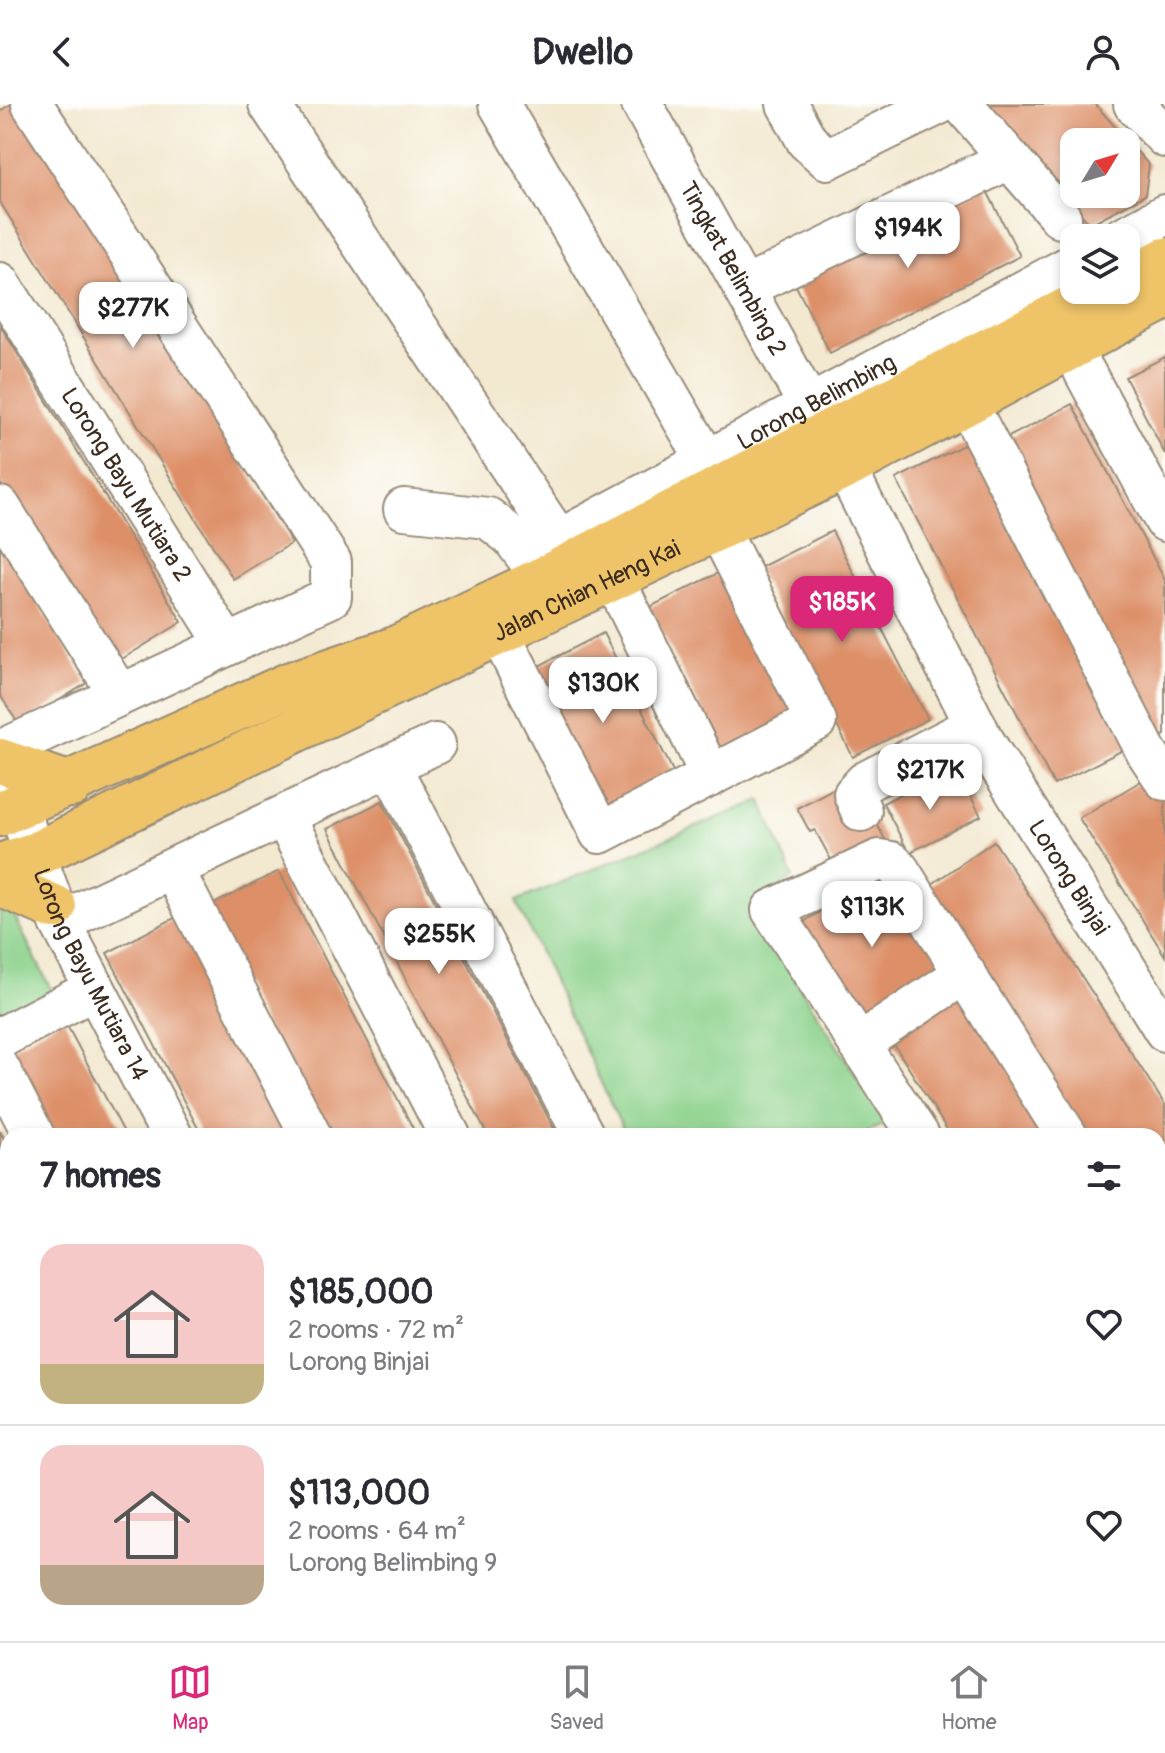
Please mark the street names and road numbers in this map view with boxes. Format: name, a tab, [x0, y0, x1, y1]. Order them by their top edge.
street label: Tingkat Belimbing 2	[673, 176, 793, 361]
street label: Lorong Belimbing	[732, 348, 901, 457]
street label: Lorong Bayu Mutiara 2	[54, 383, 198, 587]
street label: Jalan Chian Heng Kai	[488, 534, 685, 648]
street label: Lorong Binjai	[1022, 815, 1115, 941]
street label: Lorong Bayu Mutiara 14	[26, 864, 154, 1086]

